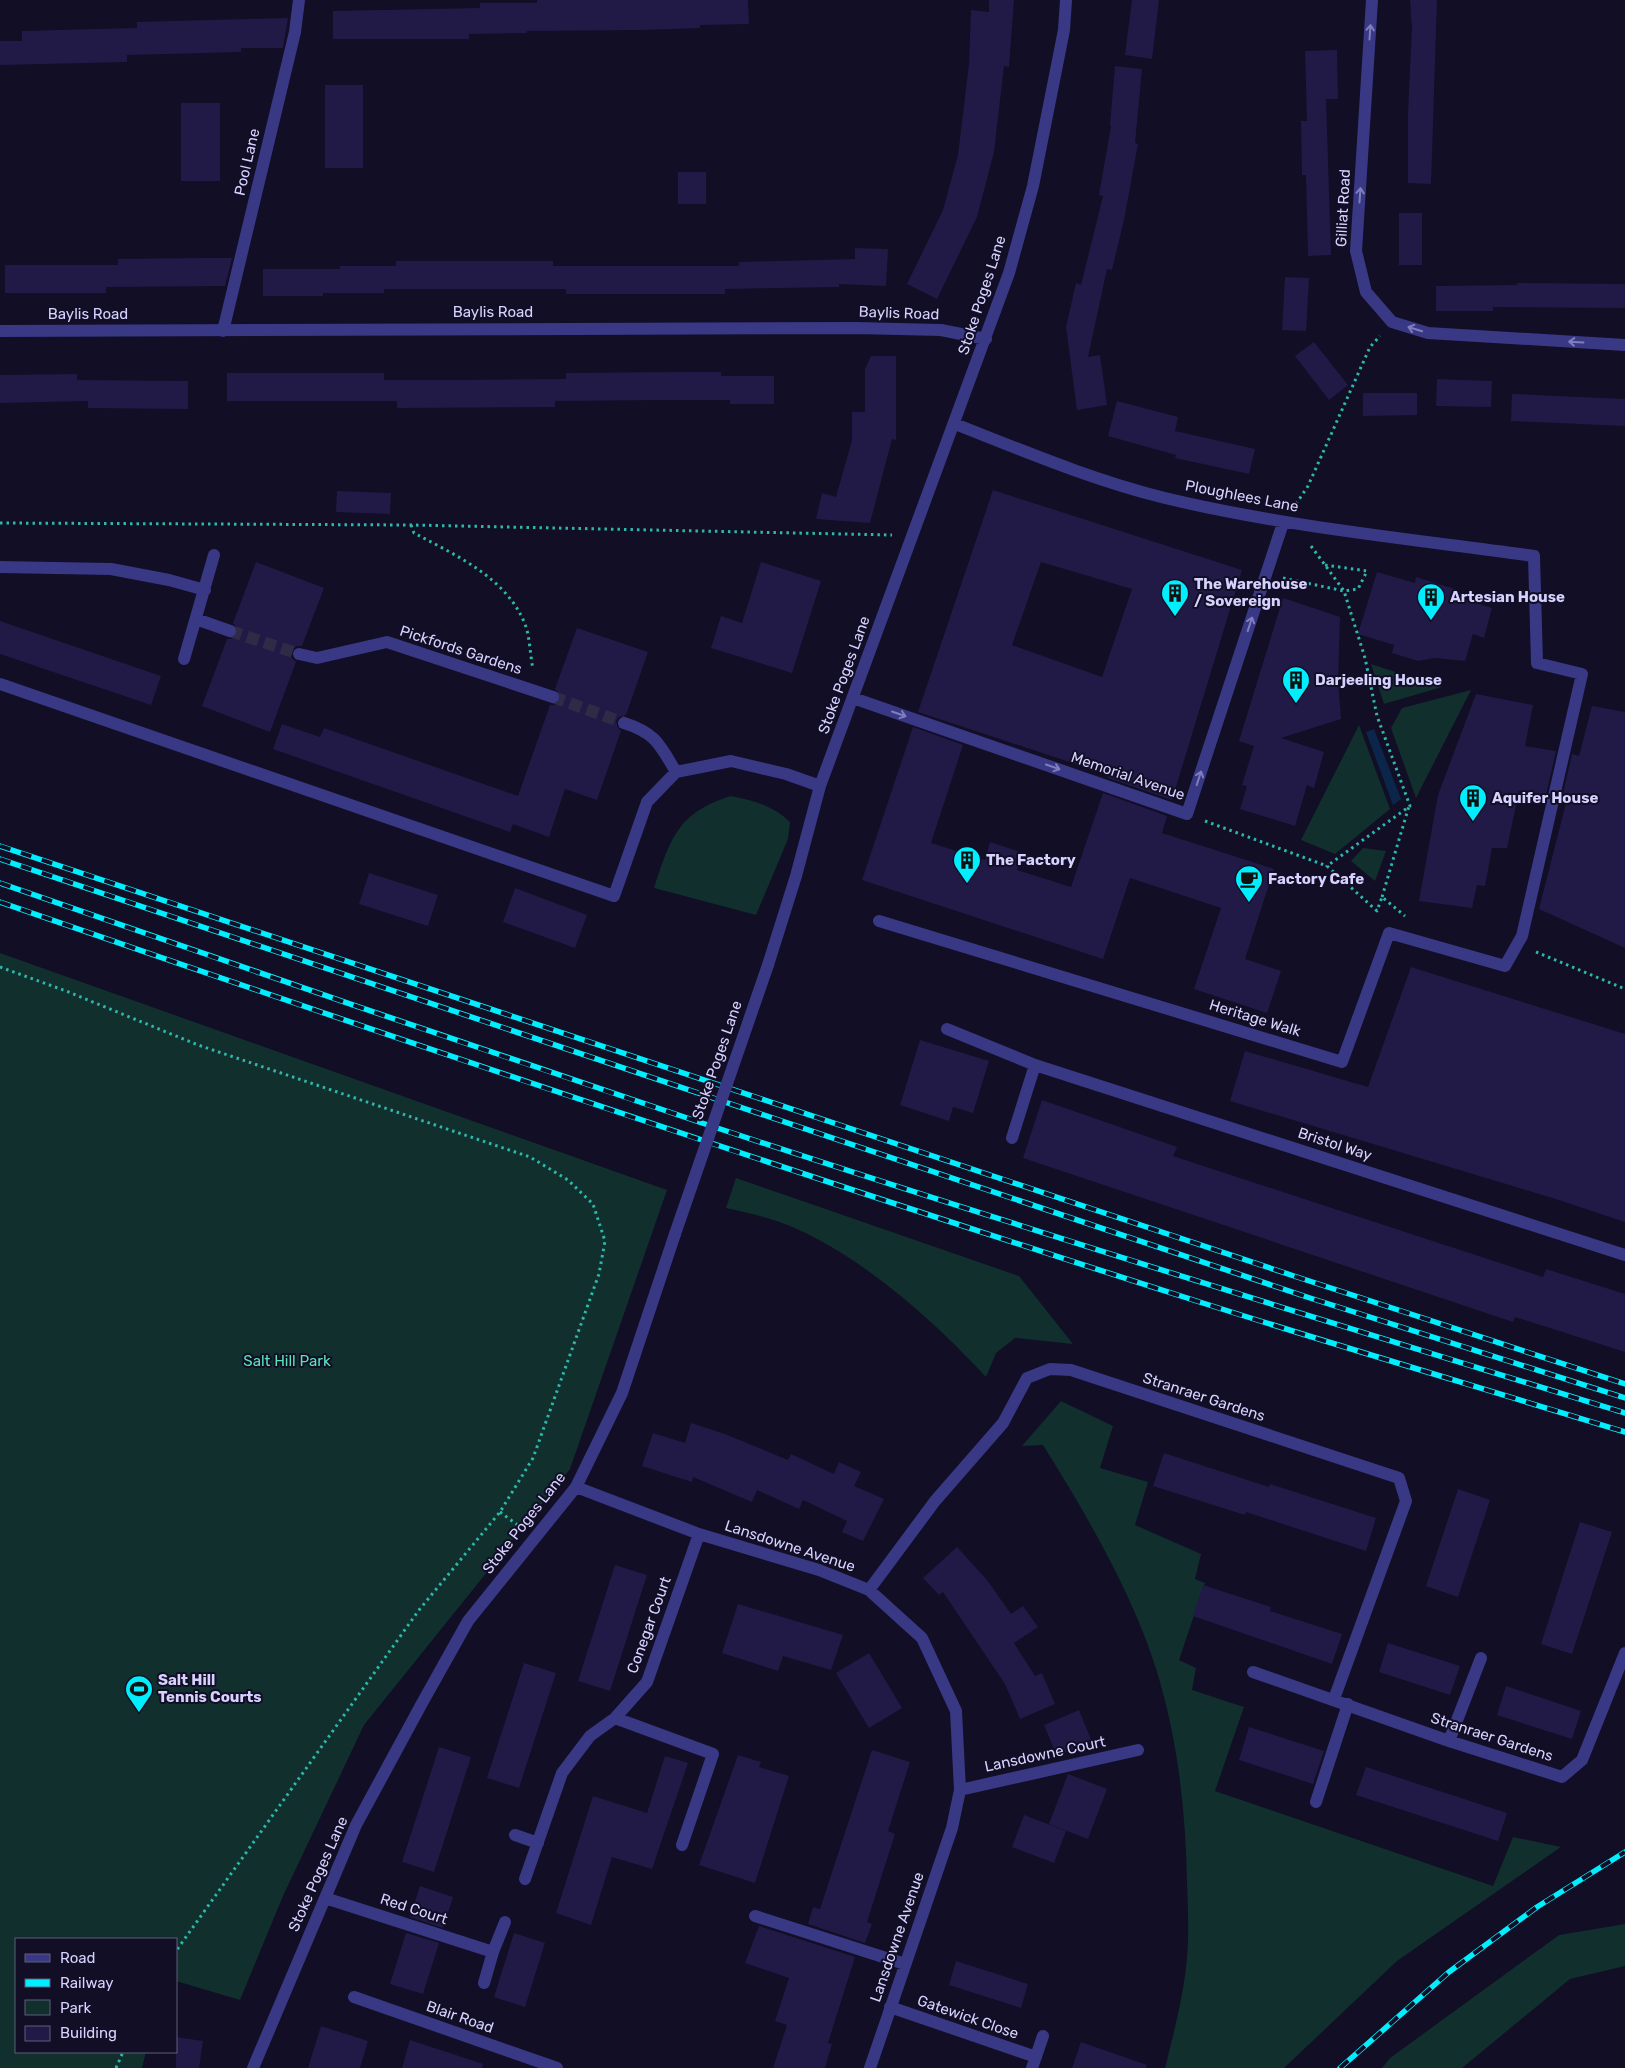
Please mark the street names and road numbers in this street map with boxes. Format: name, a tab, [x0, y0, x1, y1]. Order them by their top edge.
street label: Pool Lane	[231, 127, 263, 197]
street label: Gilliat Road	[1332, 169, 1354, 247]
street label: Stoke Poges Lane	[954, 233, 1010, 357]
street label: Baylis Road	[453, 303, 533, 321]
street label: Baylis Road	[858, 303, 940, 323]
street label: Baylis Road	[48, 305, 128, 323]
street label: Ploughlees Lane	[1184, 476, 1300, 516]
street label: Stoke Poges Lane	[814, 614, 874, 736]
street label: Pickfords Gardens	[398, 622, 525, 678]
street label: Memorial Avenue	[1069, 748, 1187, 804]
street label: Heritage Walk	[1207, 996, 1303, 1041]
street label: Stoke Poges Lane	[688, 998, 746, 1122]
street label: Bristol Way	[1296, 1124, 1374, 1164]
street label: Stranraer Gardens	[1141, 1369, 1268, 1425]
street label: Stoke Poges Lane	[479, 1468, 569, 1578]
street label: Lansdowne Avenue	[722, 1516, 858, 1576]
street label: Conegar Court	[623, 1574, 675, 1676]
street label: Stranraer Gardens	[1429, 1709, 1556, 1765]
street label: Lansdowne Court	[983, 1732, 1107, 1776]
street label: Stoke Poges Lane	[285, 1814, 351, 1934]
street label: Lansdowne Avenue	[866, 1870, 928, 2004]
street label: Red Court	[378, 1890, 450, 1928]
street label: Gatewick Close	[915, 1991, 1021, 2043]
street label: Blair Road	[424, 1997, 496, 2037]

